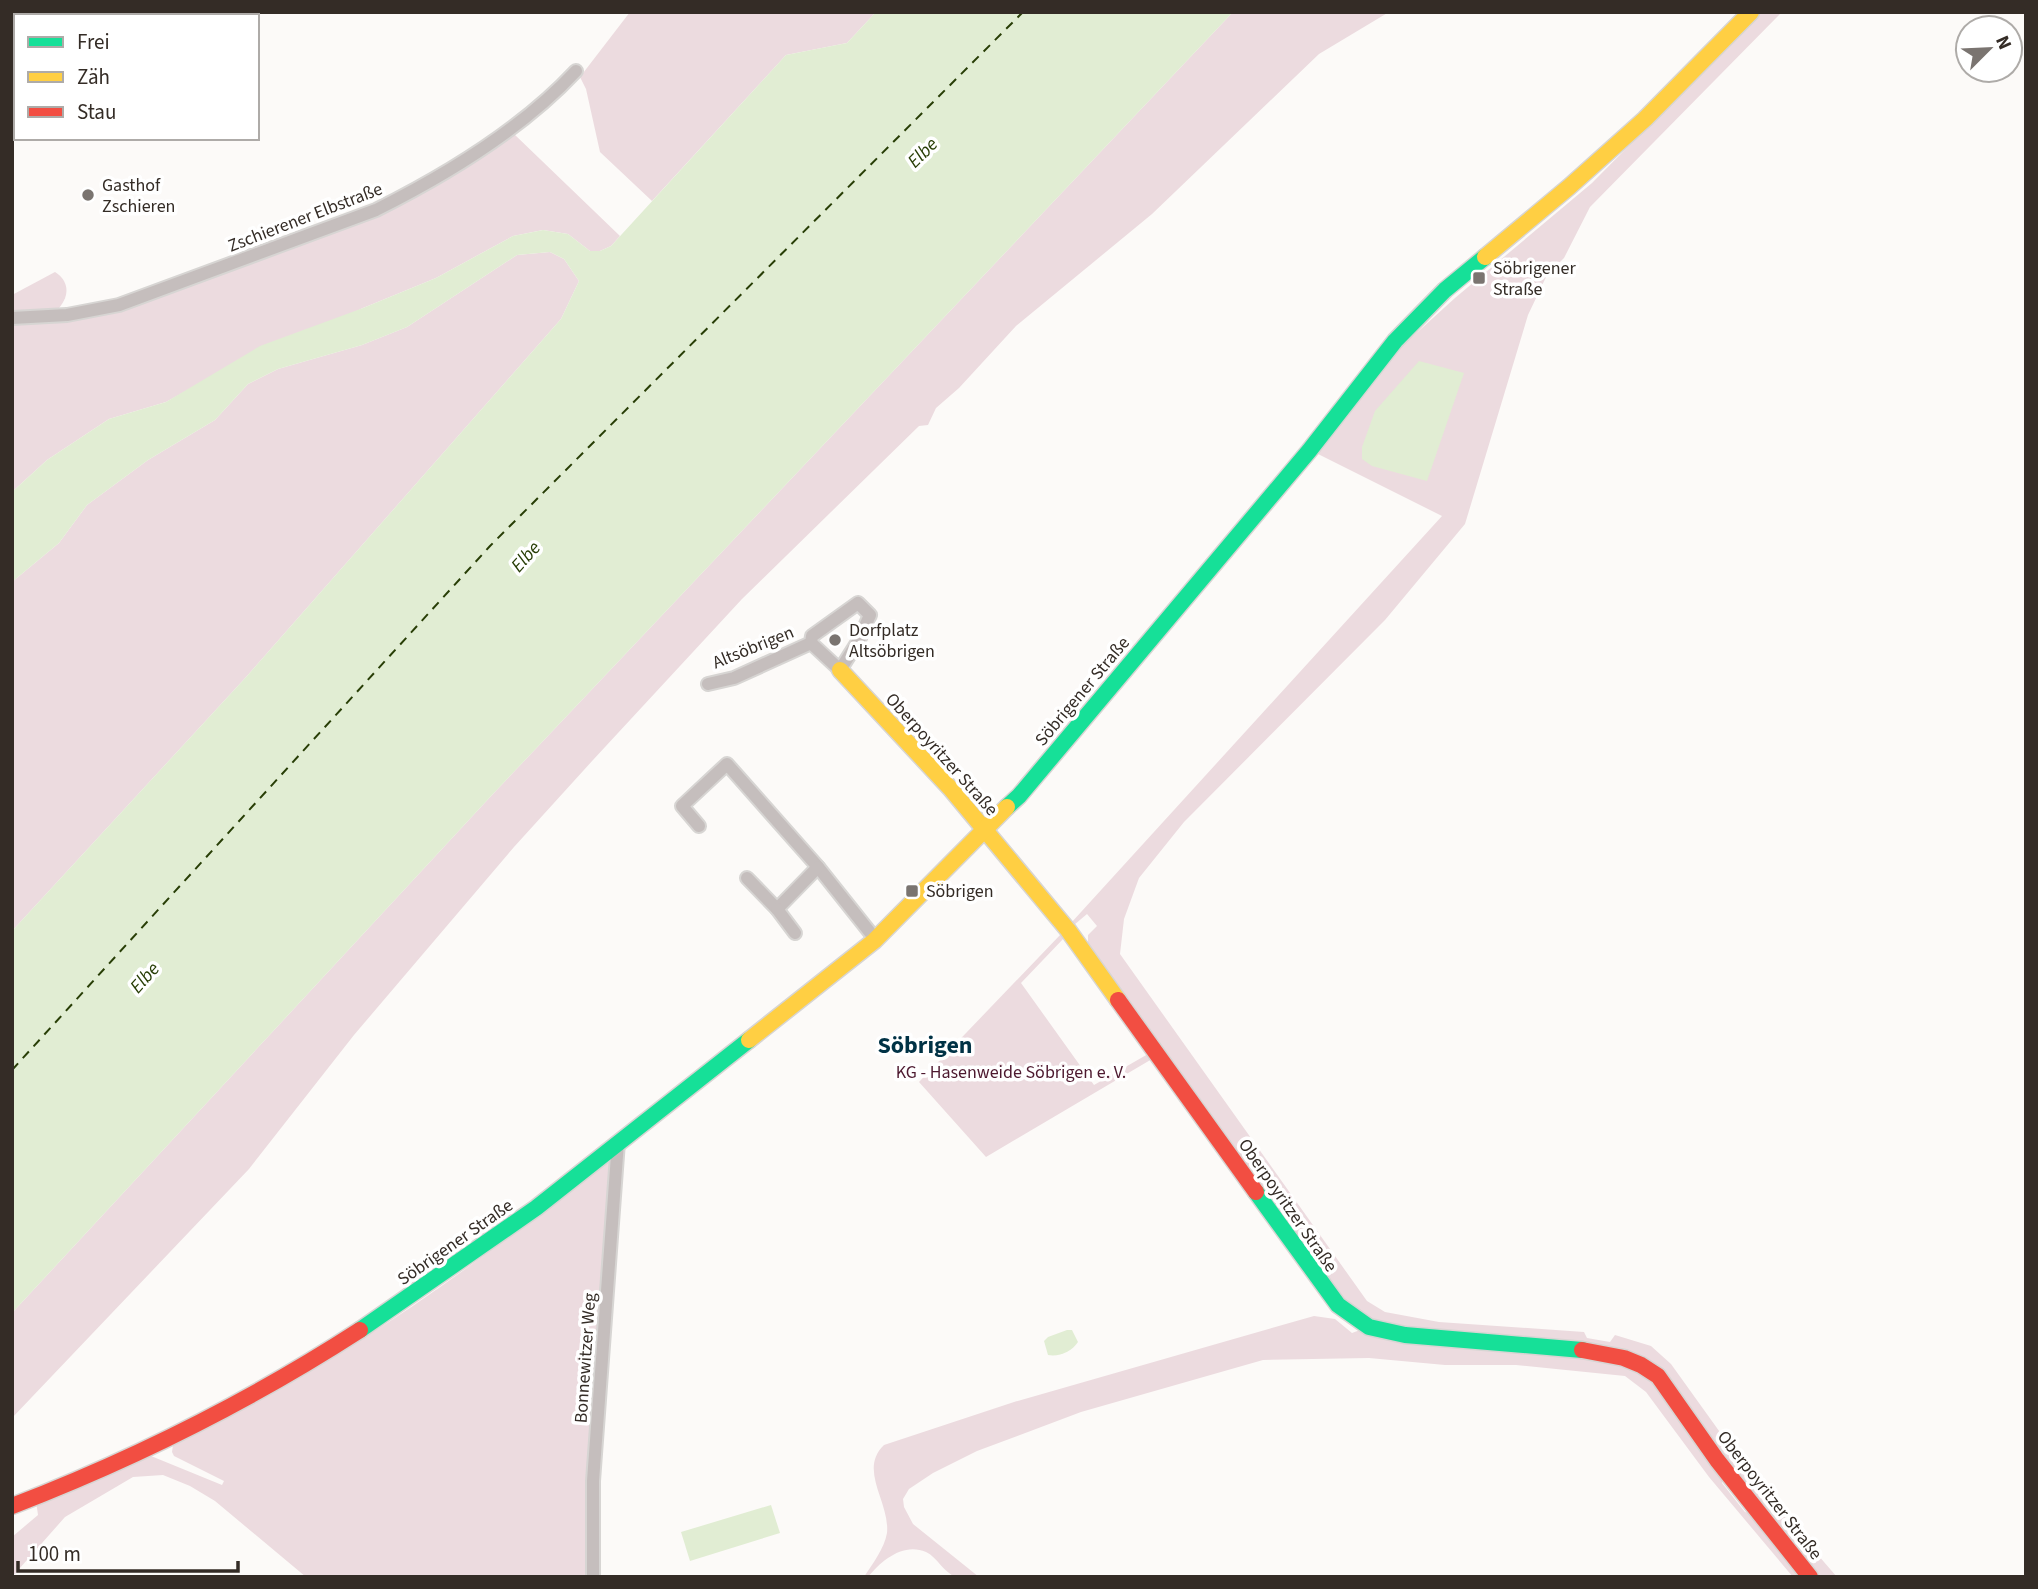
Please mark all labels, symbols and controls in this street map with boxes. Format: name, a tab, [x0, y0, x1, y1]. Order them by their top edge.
legend	[14, 14, 259, 140]
north arrow	[1954, 14, 2024, 84]
text: Frei	[77, 27, 110, 57]
text: N	[1988, 31, 2018, 54]
text: Zäh	[77, 62, 110, 92]
text: Stau	[77, 97, 116, 127]
water label: Elbe	[902, 132, 944, 174]
place label: Gasthof Zschieren	[102, 173, 175, 219]
street label: Zschierener Elbstraße	[224, 176, 386, 258]
marker: Gasthof Zschieren	[80, 187, 96, 203]
place label: Söbrigener Straße	[1493, 256, 1577, 302]
marker: Söbrigener Straße	[1471, 270, 1487, 286]
water label: Elbe	[505, 535, 547, 579]
place label: Dorfplatz Altsöbrigen	[849, 618, 935, 664]
street label: Altsöbrigen	[709, 620, 798, 675]
street label: Söbrigener Straße	[1029, 631, 1136, 751]
marker: Dorfplatz Altsöbrigen	[827, 632, 843, 648]
street label: Oberpoyritzer Straße	[880, 687, 1004, 821]
place label: Söbrigen	[926, 879, 994, 904]
marker: Söbrigen	[904, 883, 920, 899]
water label: Elbe	[124, 956, 166, 1000]
district label: Söbrigen	[877, 1028, 973, 1063]
park label: KG - Hasenweide Söbrigen e. V.	[896, 1060, 1126, 1085]
street label: Oberpoyritzer Straße	[1232, 1134, 1343, 1277]
street label: Söbrigener Straße	[392, 1193, 518, 1292]
street label: Bonnewitzer Weg	[568, 1292, 603, 1424]
street label: Oberpoyritzer Straße	[1711, 1426, 1828, 1565]
scale bar	[18, 1530, 238, 1574]
text: 100 m	[28, 1539, 81, 1569]

